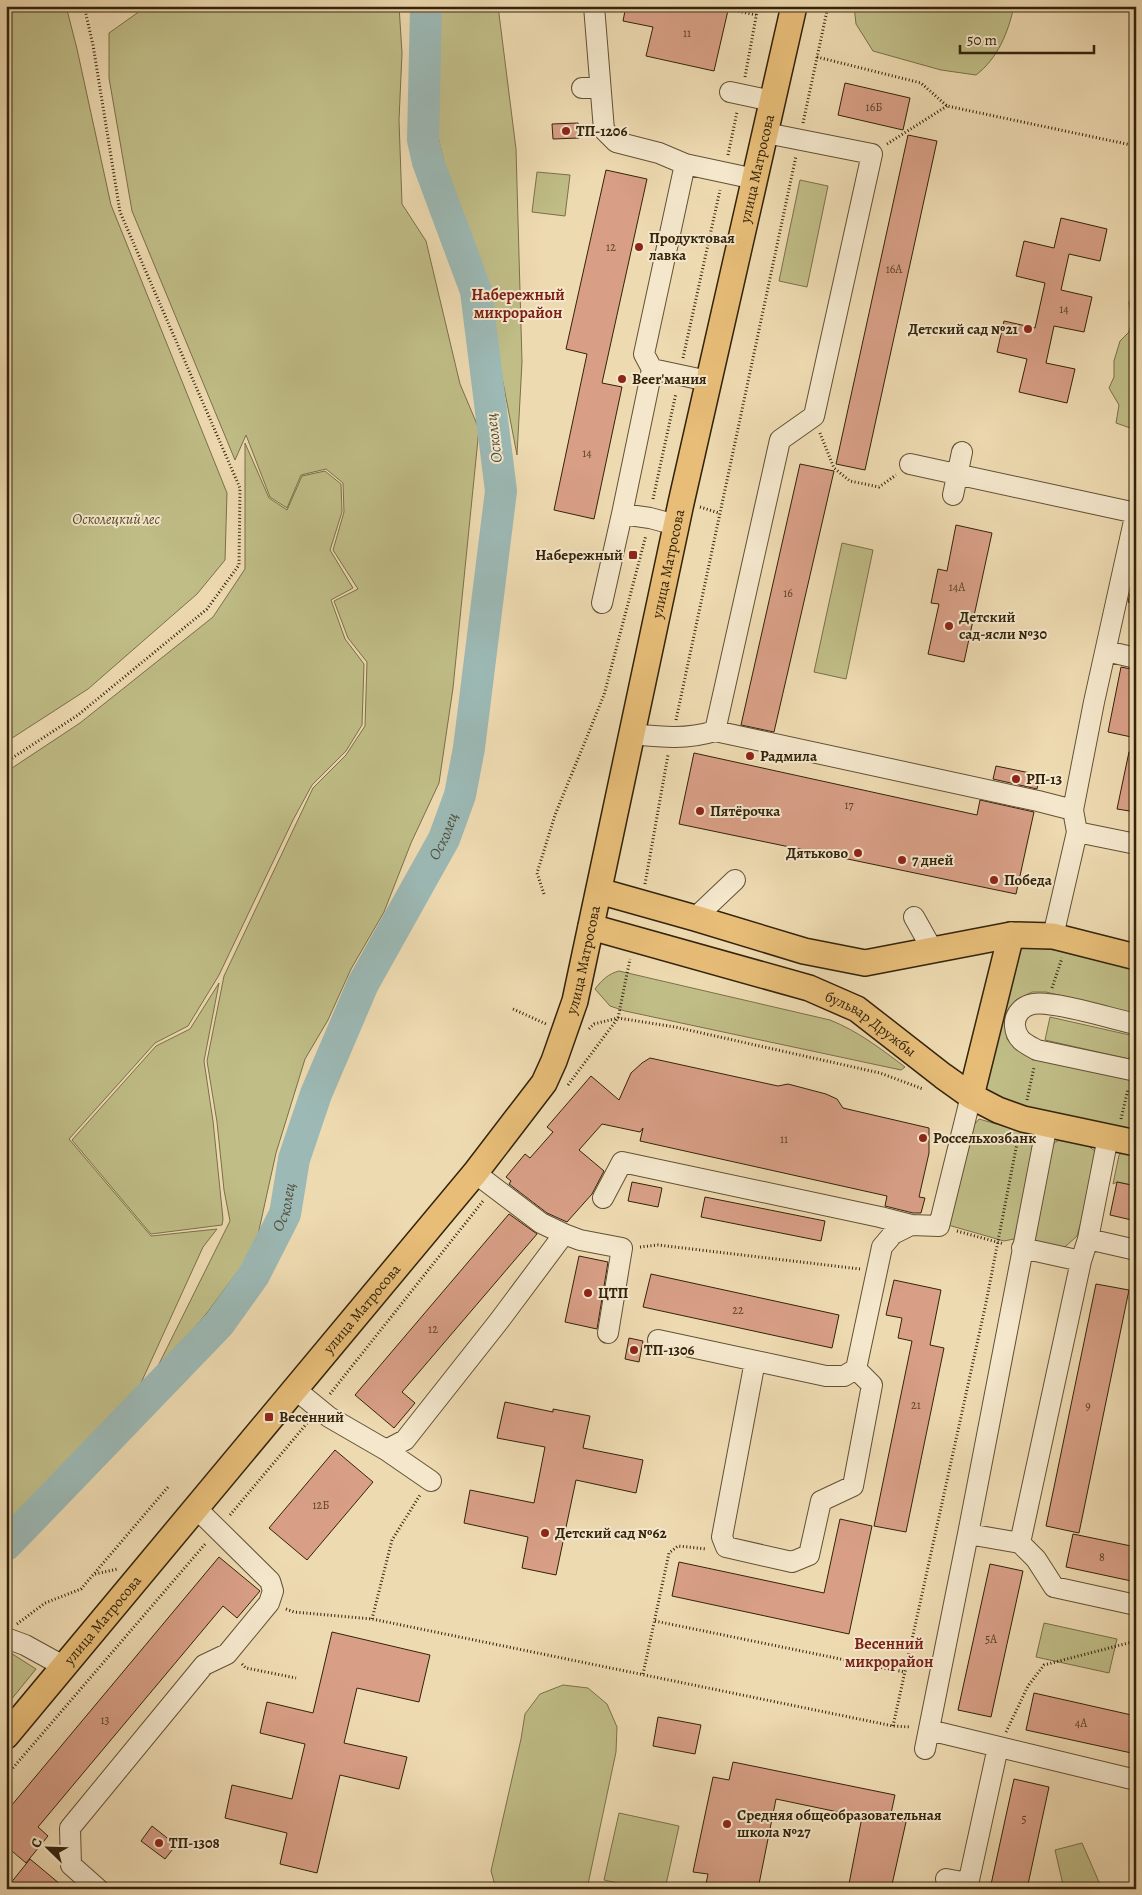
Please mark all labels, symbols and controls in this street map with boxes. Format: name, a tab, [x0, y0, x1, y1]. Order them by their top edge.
scale bar	[960, 22, 1093, 54]
house number: 11	[683, 25, 691, 41]
text: 50 m	[967, 30, 997, 50]
house number: 16Б	[866, 99, 882, 115]
street label: улица Матросова	[735, 112, 779, 226]
place label: ТП-1206	[576, 121, 627, 141]
marker: ТП-1206	[560, 125, 572, 137]
place label: Продуктовая лавка	[648, 228, 735, 265]
house number: 12	[606, 239, 616, 255]
marker: Продуктовая лавка	[633, 241, 645, 253]
house number: 16А	[886, 261, 903, 277]
district label: Набережный микрорайон	[471, 284, 565, 324]
house number: 14	[1059, 301, 1069, 317]
place label: Детский сад №21	[908, 319, 1019, 339]
marker: Детский сад №21	[1022, 323, 1034, 335]
place label: Beer'мания	[632, 369, 707, 389]
marker: Beer'мания	[616, 373, 628, 385]
water label: Осколец	[480, 412, 508, 464]
house number: 14	[582, 445, 592, 461]
street label: улица Матросова	[647, 507, 689, 621]
park label: Осколецкий лес	[72, 509, 161, 529]
place label: Набережный	[535, 545, 623, 565]
marker: Набережный	[627, 549, 639, 561]
house number: 14А	[949, 579, 966, 595]
house number: 16	[783, 585, 793, 601]
place label: Детский сад-ясли №30	[959, 607, 1047, 644]
marker: Детский сад-ясли №30	[943, 620, 955, 632]
place label: Радмила	[760, 746, 818, 766]
marker: Радмила	[744, 750, 756, 762]
place label: РП-13	[1026, 769, 1062, 789]
marker: РП-13	[1010, 773, 1022, 785]
house number: 17	[844, 797, 855, 813]
place label: Пятёрочка	[710, 801, 781, 821]
marker: Пятёрочка	[694, 805, 706, 817]
water label: Осколец	[423, 810, 464, 864]
place label: Дятьково	[786, 843, 848, 863]
marker: Дятьково	[852, 847, 864, 859]
place label: 7 дней	[912, 850, 954, 870]
marker: 7 дней	[896, 854, 908, 866]
place label: Победа	[1004, 870, 1053, 890]
marker: Победа	[988, 874, 1000, 886]
street label: улица Матросова	[561, 903, 605, 1018]
street label: бульвар Дружбы	[822, 986, 920, 1061]
place label: Россельхозбанк	[933, 1128, 1036, 1148]
house number: 11	[780, 1131, 788, 1147]
marker: Россельхозбанк	[917, 1132, 929, 1144]
water label: Осколец	[267, 1181, 301, 1236]
street label: улица Матросова	[318, 1260, 405, 1359]
place label: ЦТП	[598, 1283, 628, 1303]
marker: ЦТП	[582, 1287, 594, 1299]
house number: 22	[732, 1302, 744, 1318]
house number: 12	[428, 1321, 438, 1337]
place label: ТП-1306	[644, 1340, 695, 1360]
marker: ТП-1306	[628, 1344, 640, 1356]
house number: 21	[911, 1397, 921, 1413]
house number: 9	[1085, 1398, 1091, 1414]
place label: Весенний	[279, 1407, 344, 1427]
marker: Весенний	[263, 1411, 275, 1423]
house number: 12Б	[313, 1497, 329, 1513]
place label: Детский сад №62	[555, 1523, 667, 1543]
marker: Детский сад №62	[539, 1527, 551, 1539]
house number: 8	[1099, 1549, 1105, 1565]
street label: улица Матросова	[59, 1571, 146, 1670]
house number: 5А	[985, 1631, 998, 1647]
district label: Весенний микрорайон	[845, 1633, 933, 1673]
house number: 13	[100, 1712, 110, 1728]
house number: 4А	[1075, 1715, 1088, 1731]
place label: Средняя общеобразовательная школа №27	[737, 1805, 942, 1842]
house number: 5	[1021, 1811, 1027, 1827]
marker: Средняя общеобразовательная школа №27	[721, 1818, 733, 1830]
north arrow	[22, 1822, 72, 1872]
place label: ТП-1308	[169, 1833, 220, 1853]
text: С	[26, 1835, 47, 1851]
marker: ТП-1308	[153, 1837, 165, 1849]

